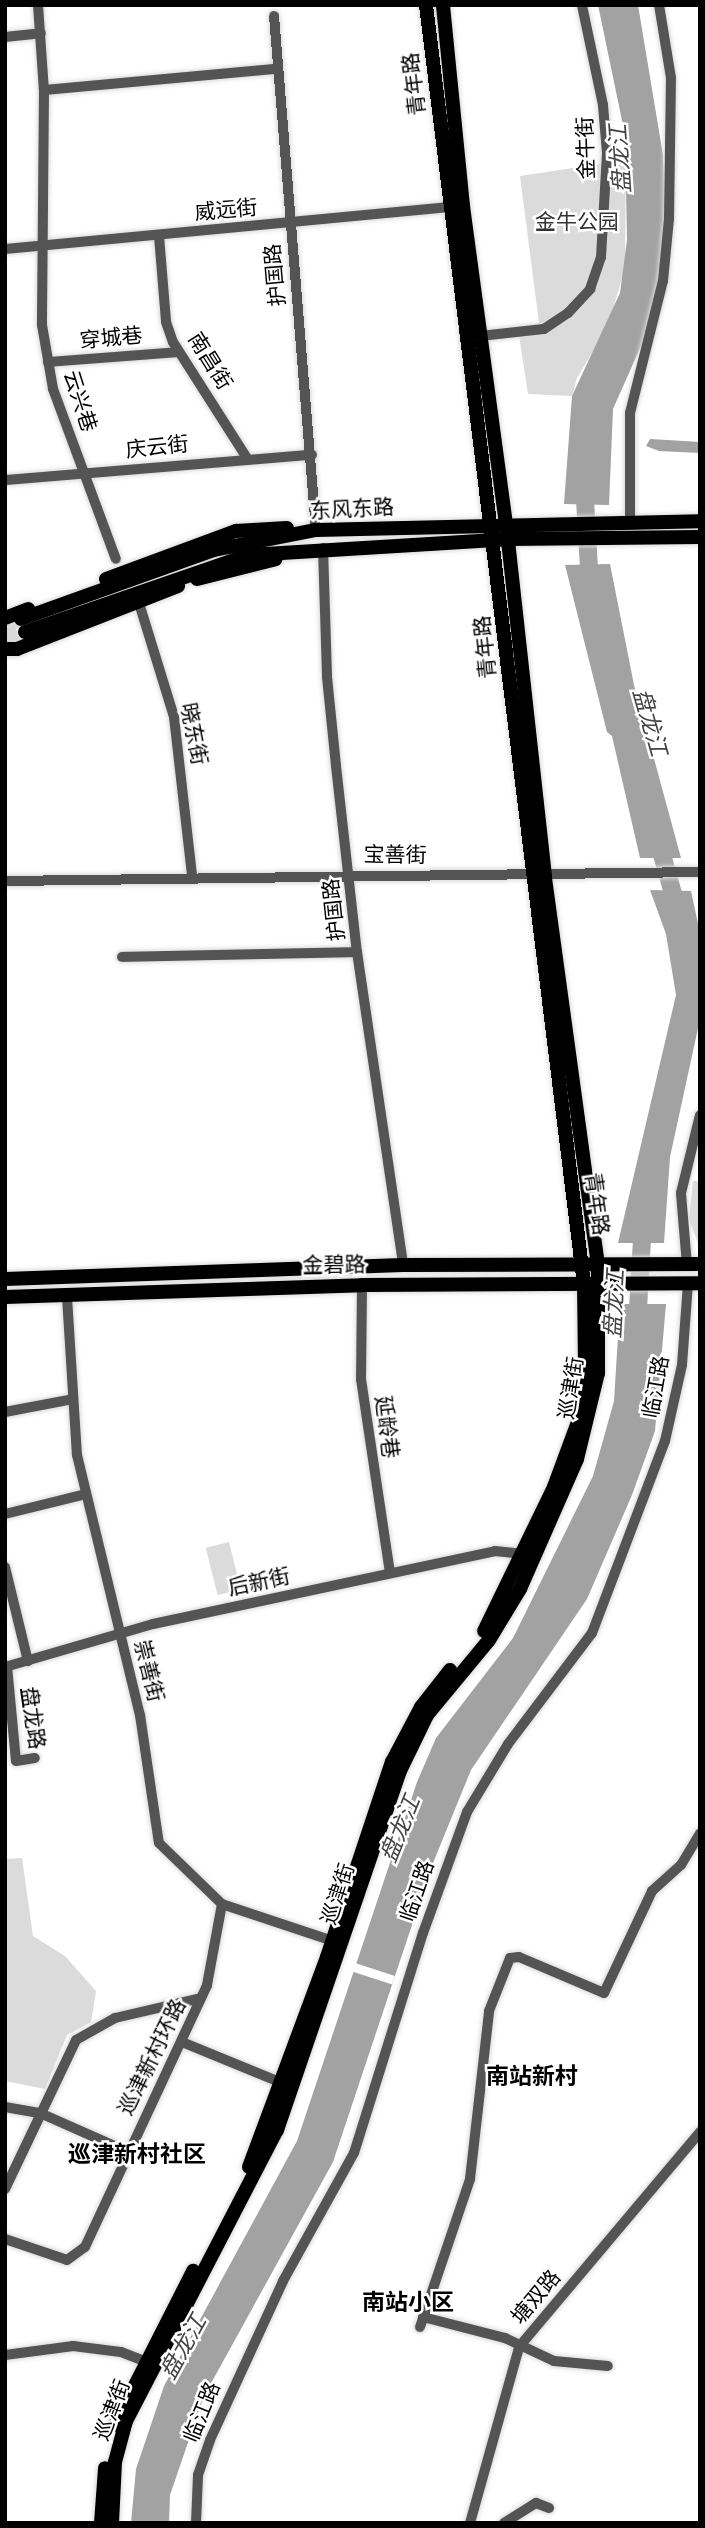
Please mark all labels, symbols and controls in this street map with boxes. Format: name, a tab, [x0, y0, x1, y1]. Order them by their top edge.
street label: 青年路	[398, 51, 430, 117]
street label: 金牛街	[572, 116, 600, 180]
water label: 盘龙江	[604, 124, 636, 194]
street label: 威远街	[194, 195, 258, 225]
park label: 金牛公园	[535, 209, 619, 235]
street label: 护国路	[260, 243, 290, 307]
street label: 穿城巷	[79, 323, 143, 353]
street label: 南昌街	[183, 328, 237, 394]
street label: 云兴巷	[58, 367, 102, 435]
street label: 庆云街	[124, 431, 190, 463]
street label: 东风东路	[309, 494, 395, 524]
street label: 青年路	[469, 614, 501, 680]
water label: 盘龙江	[627, 685, 673, 759]
street label: 晓东街	[176, 701, 212, 767]
street label: 宝善街	[363, 842, 427, 868]
street label: 护国路	[318, 877, 350, 943]
street label: 青年路	[580, 1171, 614, 1237]
street label: 金碧路	[302, 1252, 366, 1278]
water label: 盘龙江	[598, 1269, 630, 1339]
street label: 临江路	[638, 1354, 674, 1420]
street label: 巡津街	[554, 1355, 588, 1421]
street label: 延龄巷	[371, 1394, 403, 1460]
street label: 后新街	[226, 1563, 292, 1601]
street label: 崇善街	[129, 1637, 169, 1705]
street label: 盘龙路	[16, 1685, 50, 1751]
water label: 盘龙江	[374, 1792, 426, 1866]
street label: 临江路	[395, 1857, 439, 1925]
street label: 巡津街	[316, 1860, 360, 1928]
street label: 巡津新村环路	[113, 1995, 191, 2119]
district label: 南站新村	[486, 2062, 578, 2090]
district label: 巡津新村社区	[68, 2140, 206, 2168]
street label: 塘双路	[506, 2265, 566, 2329]
district label: 南站小区	[362, 2288, 454, 2316]
water label: 盘龙江	[154, 2310, 212, 2384]
street label: 巡津街	[89, 2376, 135, 2444]
street label: 临江路	[179, 2378, 225, 2446]

